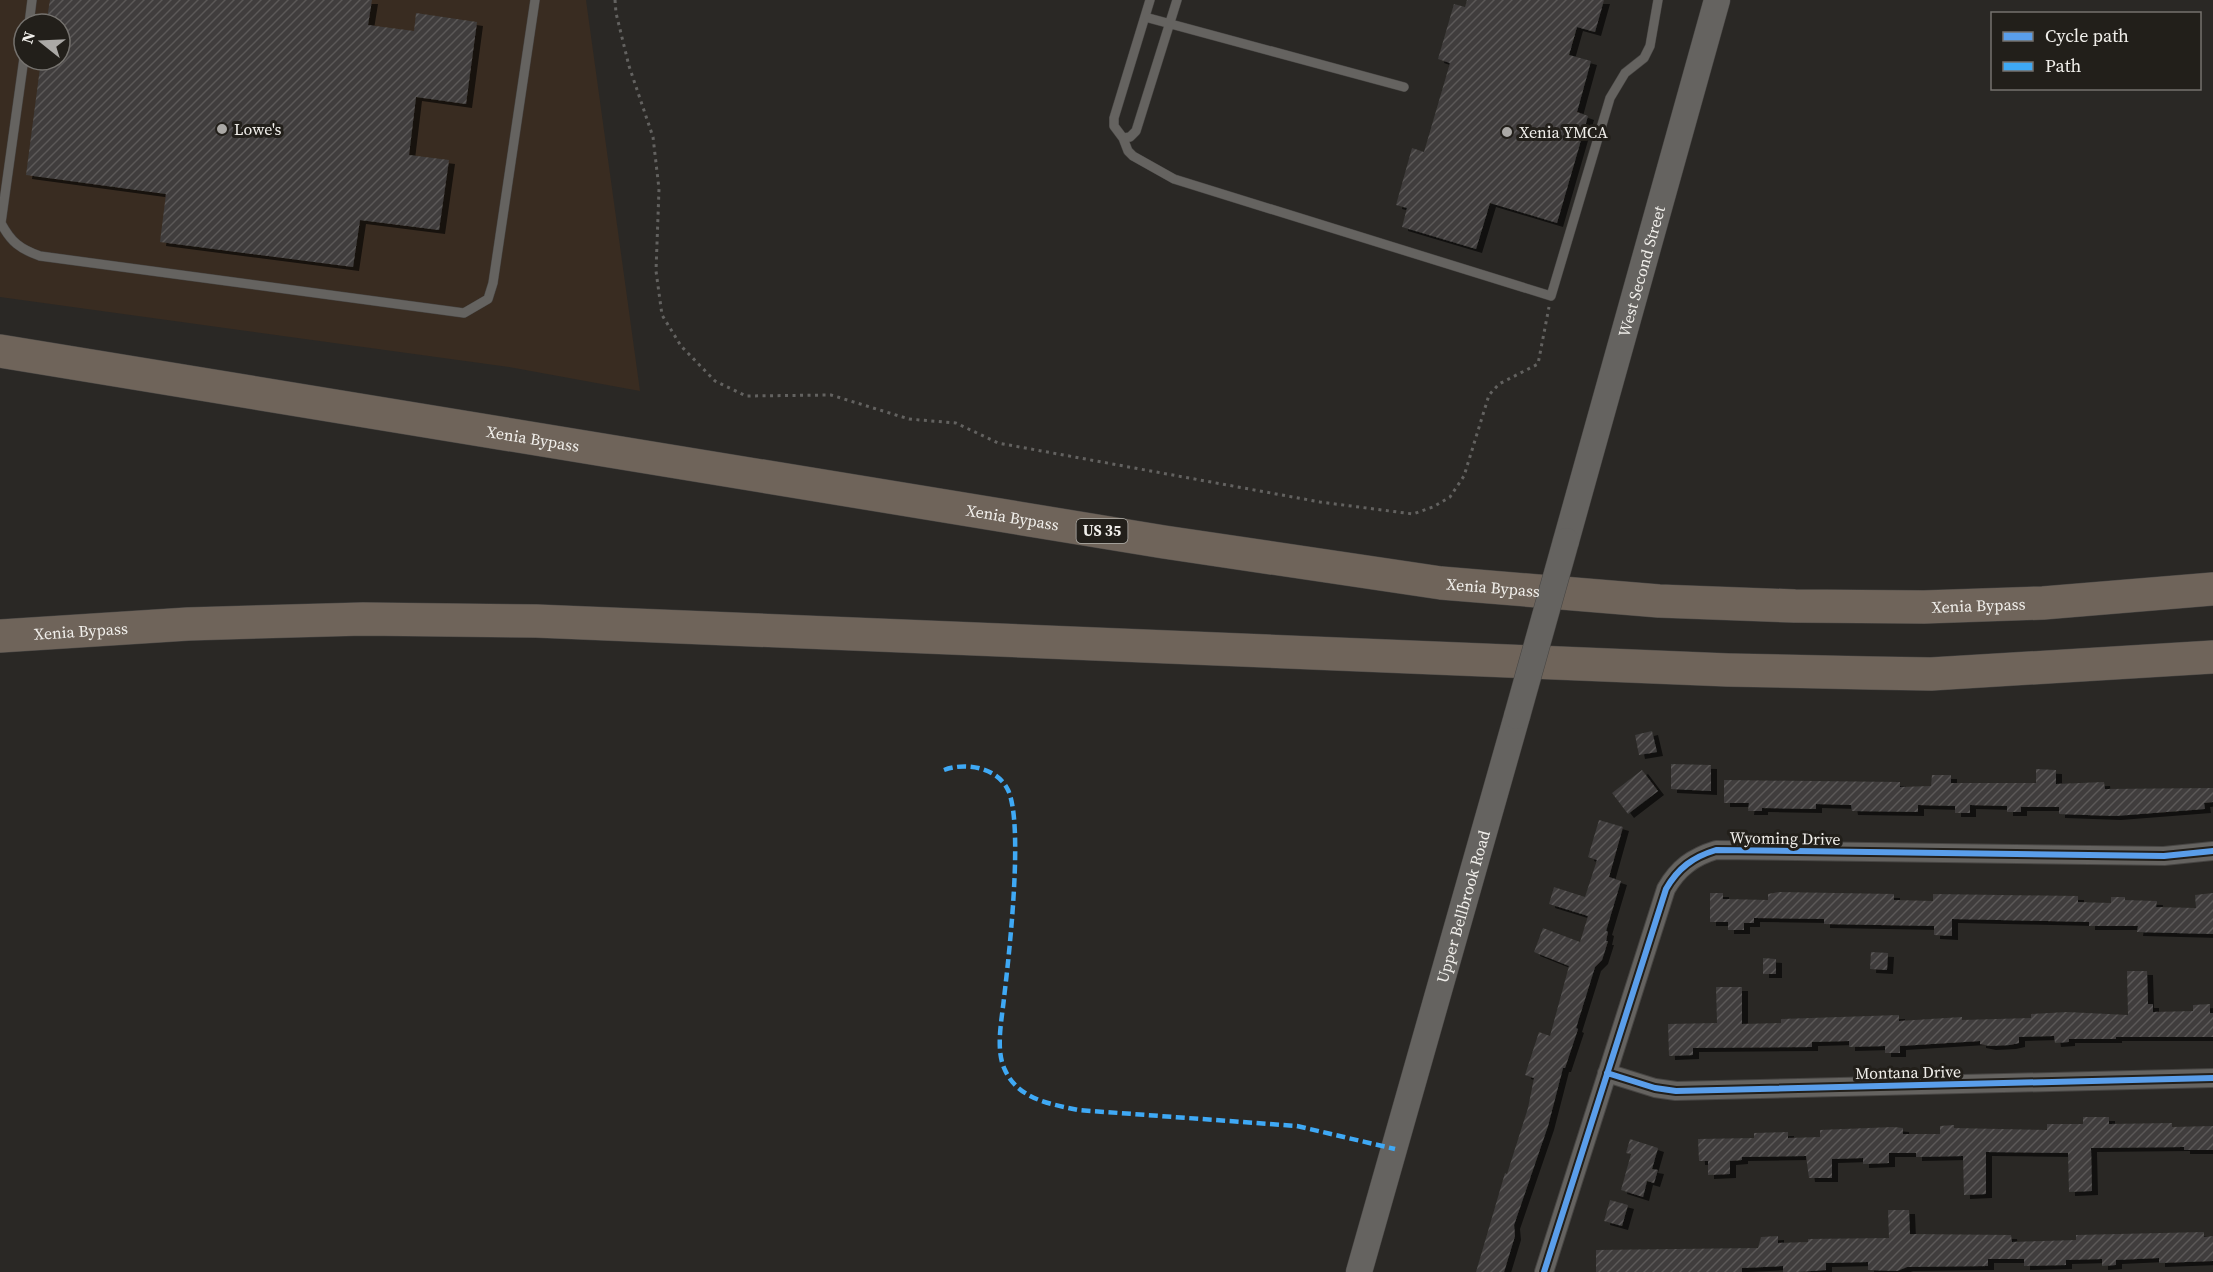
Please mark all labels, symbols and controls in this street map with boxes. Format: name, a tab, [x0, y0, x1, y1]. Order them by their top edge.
north arrow	[12, 12, 72, 72]
legend	[1991, 12, 2201, 90]
text: Cycle path	[2045, 23, 2129, 48]
text: N	[15, 28, 40, 46]
text: Path	[2045, 53, 2082, 78]
place label: Lowe's	[234, 118, 281, 140]
place label: Xenia YMCA	[1519, 121, 1608, 143]
marker: Lowe's	[215, 122, 229, 136]
marker: Xenia YMCA	[1500, 125, 1514, 139]
street label: West Second Street	[1613, 202, 1670, 339]
street label: Xenia Bypass	[485, 420, 581, 457]
street label: Xenia Bypass	[964, 499, 1061, 536]
road number: US 35	[1076, 519, 1128, 543]
street label: Xenia Bypass	[1446, 572, 1541, 602]
street label: Xenia Bypass	[1931, 593, 2026, 618]
street label: Xenia Bypass	[33, 617, 128, 645]
street label: Wyoming Drive	[1729, 826, 1841, 850]
street label: Upper Bellbrook Road	[1431, 828, 1495, 985]
street label: Montana Drive	[1855, 1060, 1961, 1084]

